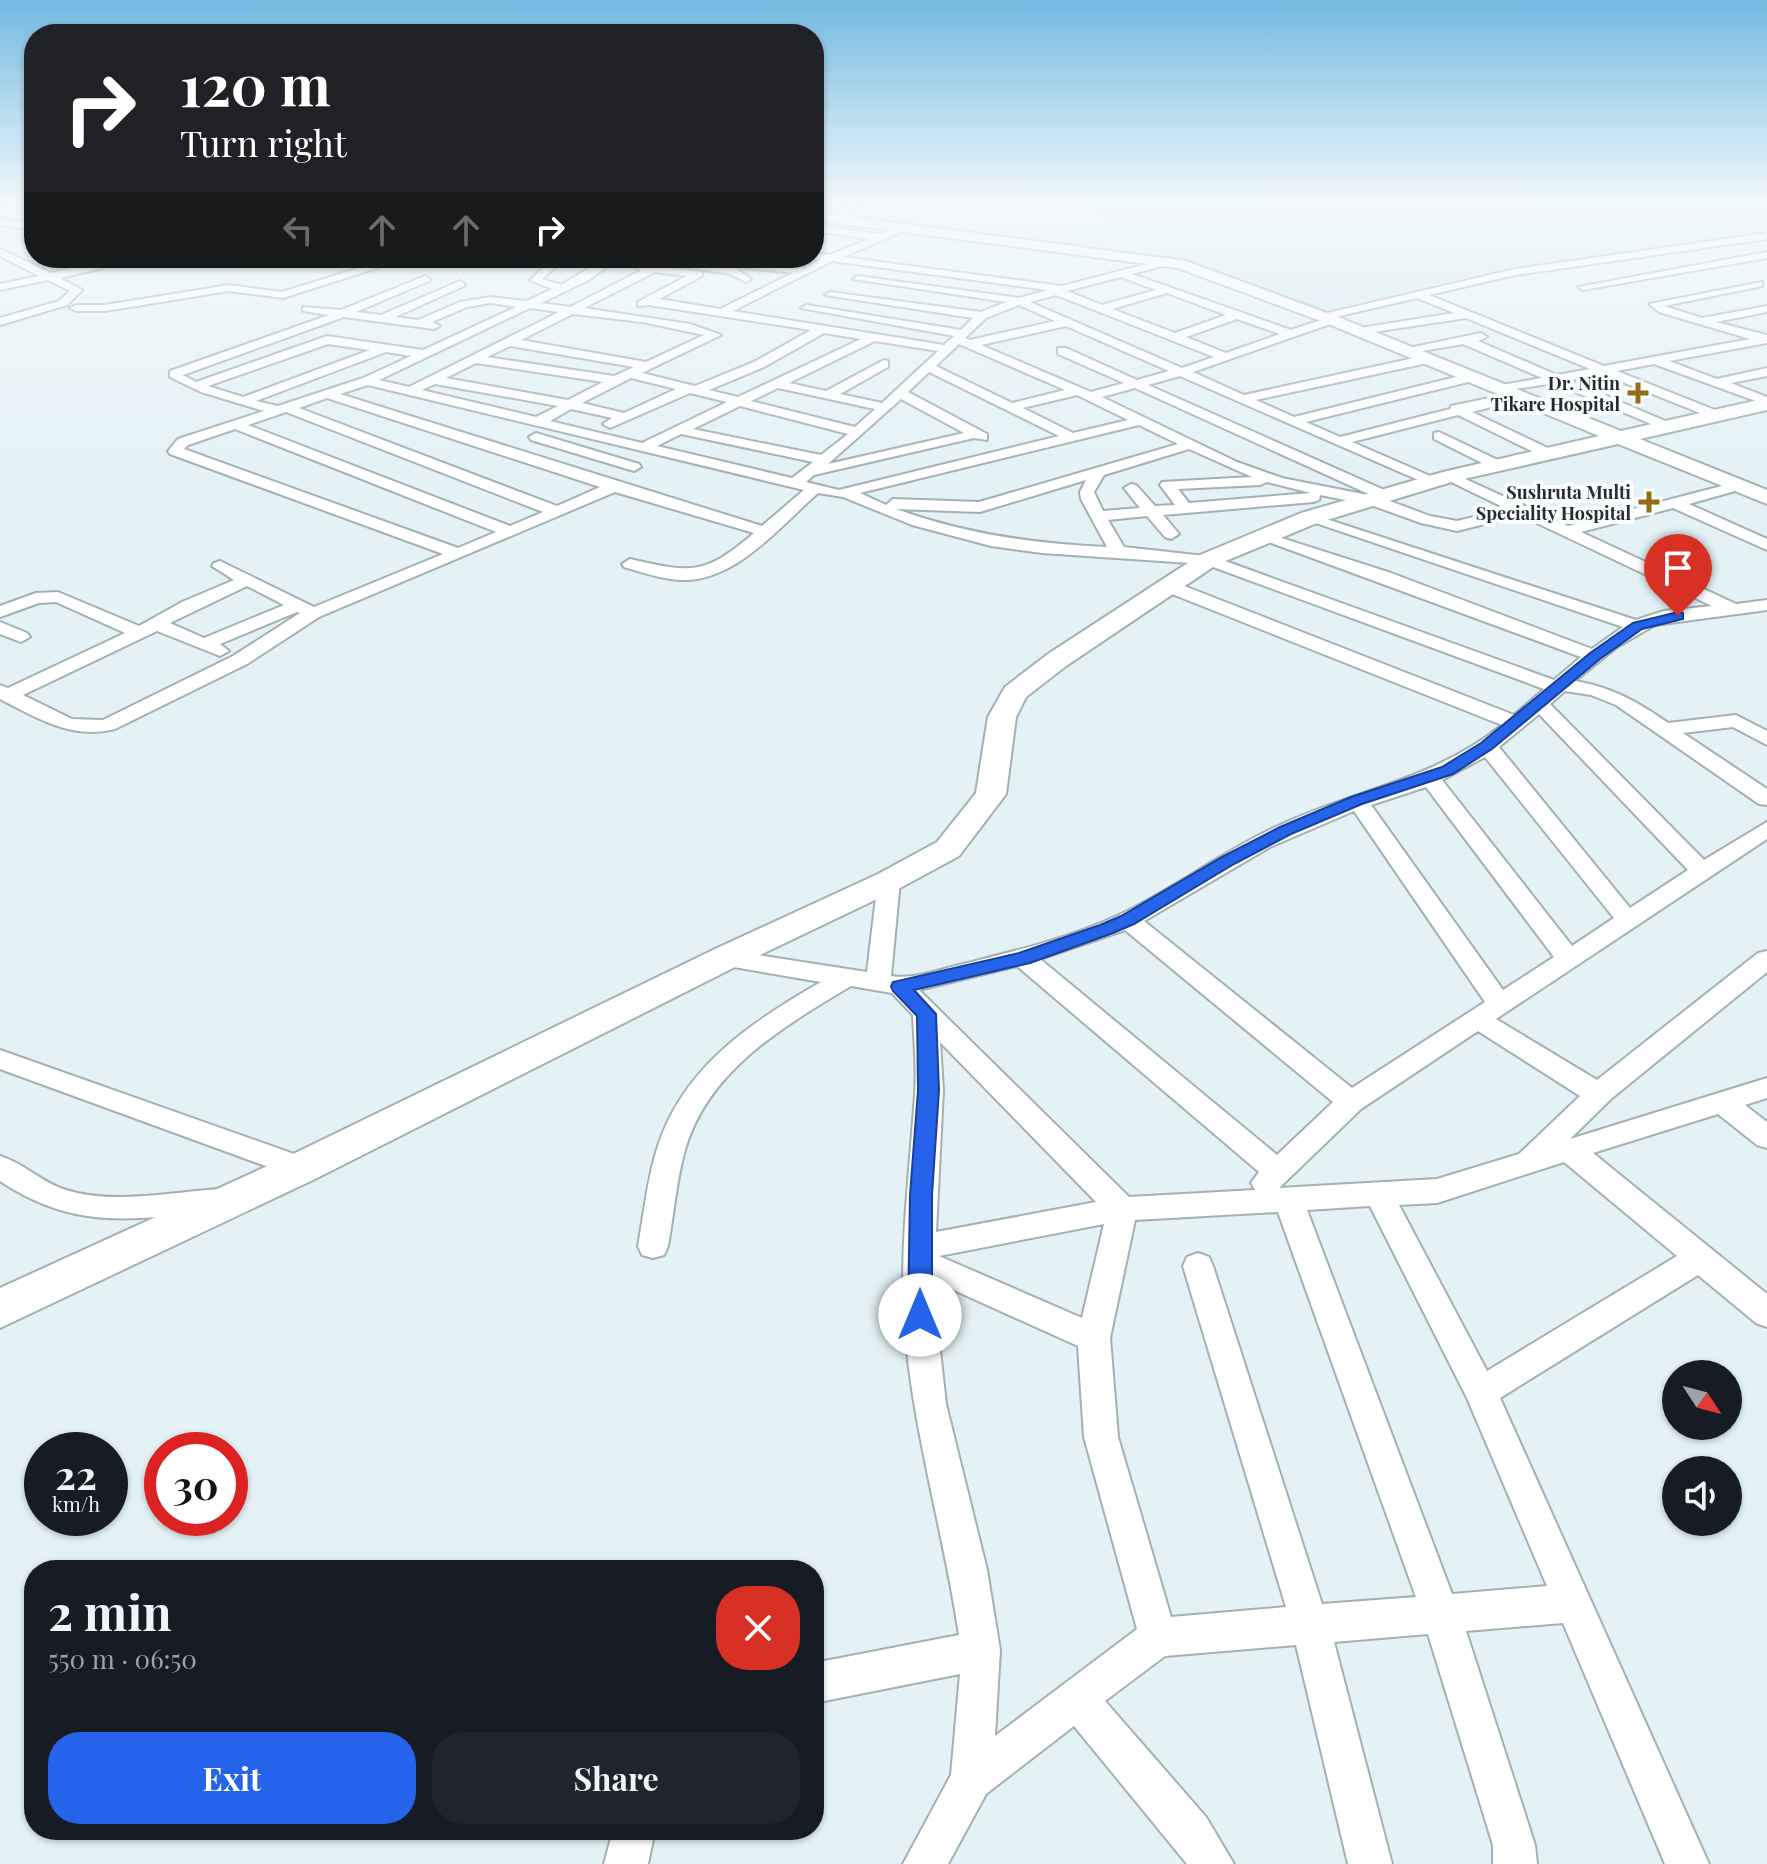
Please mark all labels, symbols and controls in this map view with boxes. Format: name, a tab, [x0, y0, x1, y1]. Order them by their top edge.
text: 120 m	[180, 46, 331, 121]
icon: right	[48, 56, 152, 160]
text: Turn right	[180, 118, 347, 166]
icon: left	[276, 208, 320, 252]
icon: ahead	[360, 208, 404, 252]
icon: ahead	[444, 208, 488, 252]
icon: right	[528, 208, 572, 252]
place label: Dr. Nitin Tikare Hospital	[1491, 371, 1620, 416]
marker: Dr. Nitin Tikare Hospital	[1627, 382, 1649, 404]
place label: Sushruta Multi Speciality Hospital	[1476, 480, 1631, 525]
marker: Sushruta Multi Speciality Hospital	[1638, 491, 1660, 513]
pin	[1644, 534, 1712, 616]
icon: arrive	[1656, 546, 1700, 590]
position arrow	[878, 1273, 962, 1357]
north arrow	[1662, 1360, 1742, 1440]
map controls	[1662, 1360, 1742, 1536]
speed limit sign: 30	[144, 1432, 248, 1536]
text: 22	[55, 1447, 97, 1500]
button: sound	[1662, 1456, 1742, 1536]
text: km/h	[52, 1490, 100, 1517]
text: 2 min	[48, 1579, 172, 1643]
button: close	[716, 1586, 800, 1670]
text: 550 m · 06:50	[48, 1641, 197, 1676]
button: Exit	[48, 1732, 416, 1824]
button: Share	[432, 1732, 800, 1824]

